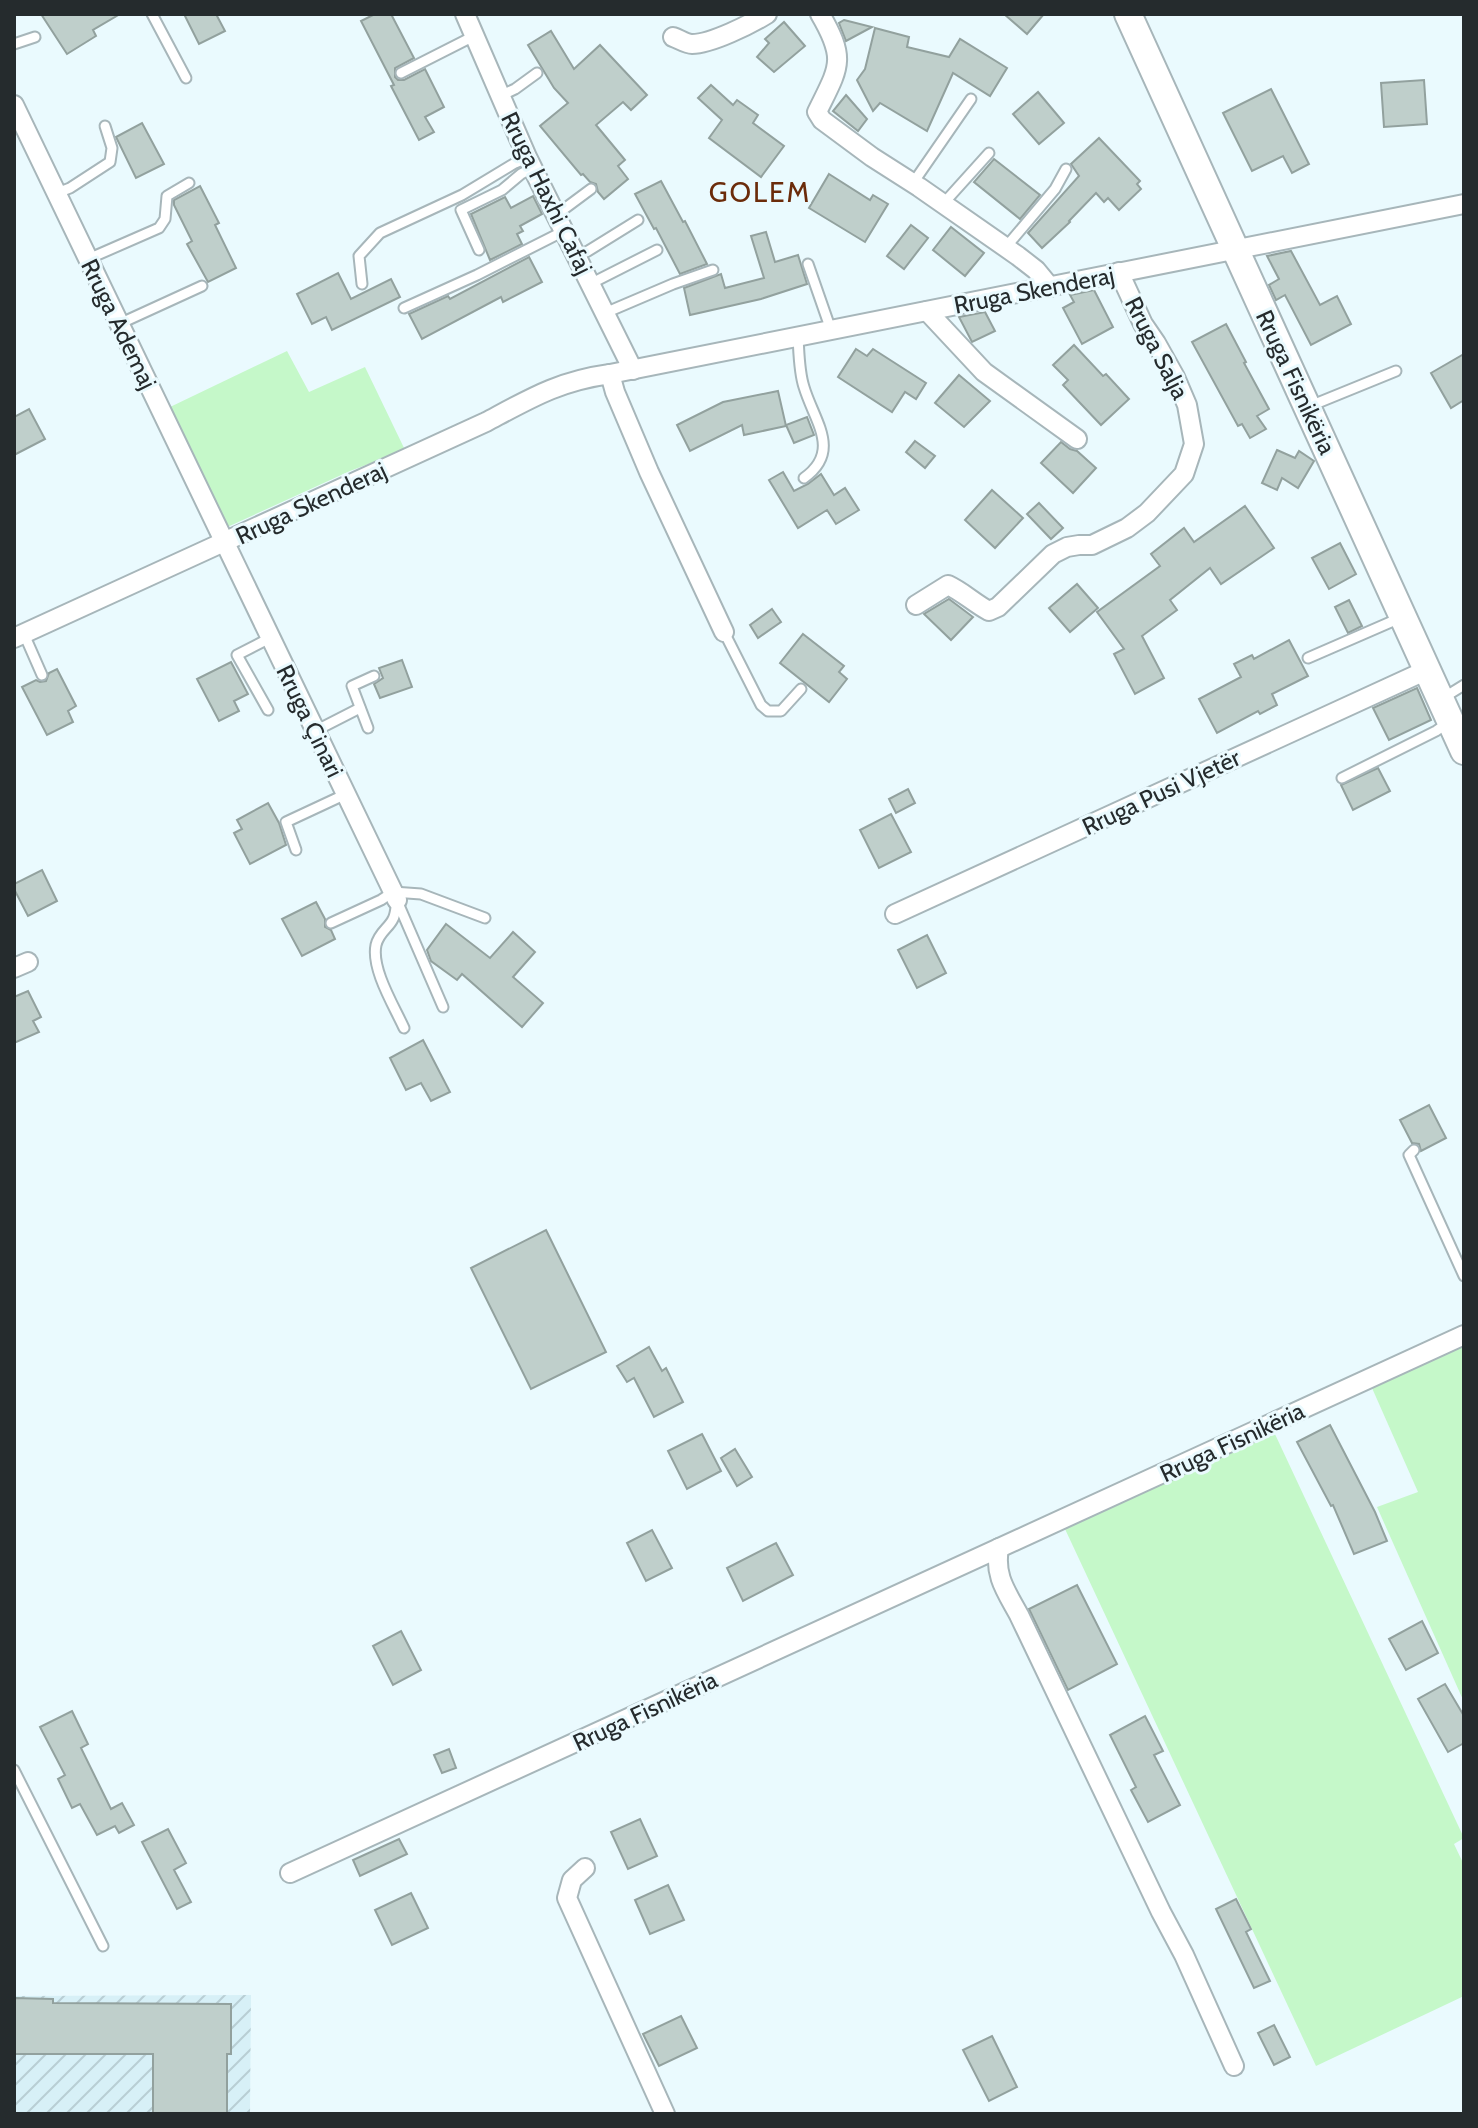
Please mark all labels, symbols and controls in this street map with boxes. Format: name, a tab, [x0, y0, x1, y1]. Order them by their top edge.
street label: Rruga Haxhi Cafaj	[495, 107, 599, 279]
district label: GOLEM	[709, 175, 811, 209]
street label: Rruga Ademaj	[75, 254, 163, 394]
street label: Rruga Skenderaj	[951, 260, 1117, 320]
street label: Rruga Salja	[1119, 292, 1195, 405]
street label: Rruga Fisnikëria	[1250, 305, 1342, 459]
street label: Rruga Skenderaj	[231, 455, 391, 551]
street label: Rruga Çinari	[270, 660, 350, 782]
street label: Rruga Pusi Vjetër	[1077, 743, 1245, 841]
street label: Rruga Fisnikëria	[1155, 1396, 1309, 1488]
street label: Rruga Fisnikëria	[568, 1665, 722, 1757]

